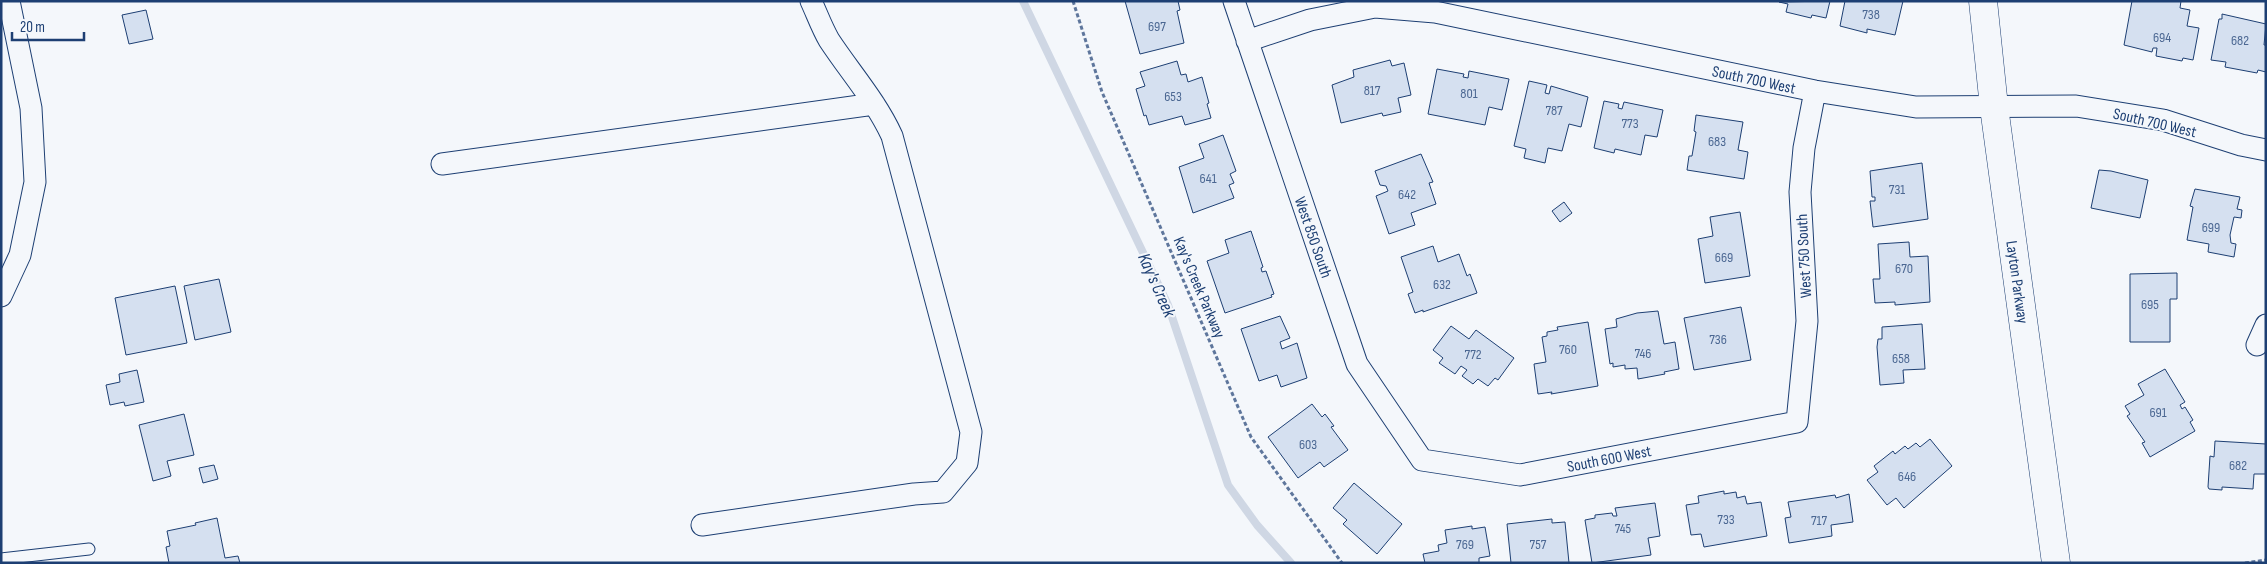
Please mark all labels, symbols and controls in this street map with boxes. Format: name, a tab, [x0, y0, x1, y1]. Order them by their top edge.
house number: 738	[1862, 6, 1880, 23]
scale bar	[12, 10, 85, 42]
text: 20 m	[20, 18, 45, 37]
house number: 697	[1148, 18, 1166, 35]
house number: 694	[2153, 29, 2171, 46]
house number: 682	[2231, 32, 2249, 49]
street label: South 700 West	[1710, 62, 1797, 99]
house number: 817	[1364, 82, 1381, 99]
house number: 801	[1460, 85, 1478, 102]
house number: 653	[1164, 88, 1182, 105]
house number: 787	[1545, 102, 1563, 119]
street label: South 700 West	[2111, 105, 2198, 142]
house number: 773	[1621, 115, 1639, 132]
house number: 683	[1708, 133, 1726, 150]
house number: 641	[1199, 170, 1217, 187]
house number: 731	[1889, 181, 1905, 198]
house number: 642	[1398, 186, 1416, 203]
street label: West 850 South	[1290, 194, 1335, 281]
street label: West 750 South	[1793, 213, 1816, 298]
house number: 699	[2202, 219, 2220, 236]
street label: Kay's Creek Parkway	[1169, 234, 1228, 341]
street label: Layton Parkway	[2001, 240, 2032, 325]
house number: 669	[1715, 249, 1733, 266]
water label: Kay's Creek	[1133, 250, 1180, 322]
house number: 670	[1895, 260, 1913, 277]
house number: 632	[1433, 276, 1451, 293]
house number: 695	[2141, 296, 2159, 313]
house number: 736	[1709, 331, 1727, 348]
house number: 760	[1559, 341, 1577, 358]
house number: 746	[1635, 345, 1651, 362]
house number: 772	[1465, 346, 1482, 363]
house number: 658	[1892, 350, 1910, 367]
house number: 691	[2149, 404, 2167, 421]
house number: 603	[1299, 436, 1317, 453]
street label: South 600 West	[1566, 442, 1653, 477]
house number: 682	[2229, 457, 2247, 474]
house number: 646	[1898, 468, 1916, 485]
house number: 733	[1717, 511, 1735, 528]
house number: 717	[1811, 512, 1827, 529]
house number: 745	[1615, 520, 1632, 537]
house number: 769	[1456, 536, 1474, 553]
house number: 757	[1530, 536, 1547, 553]

